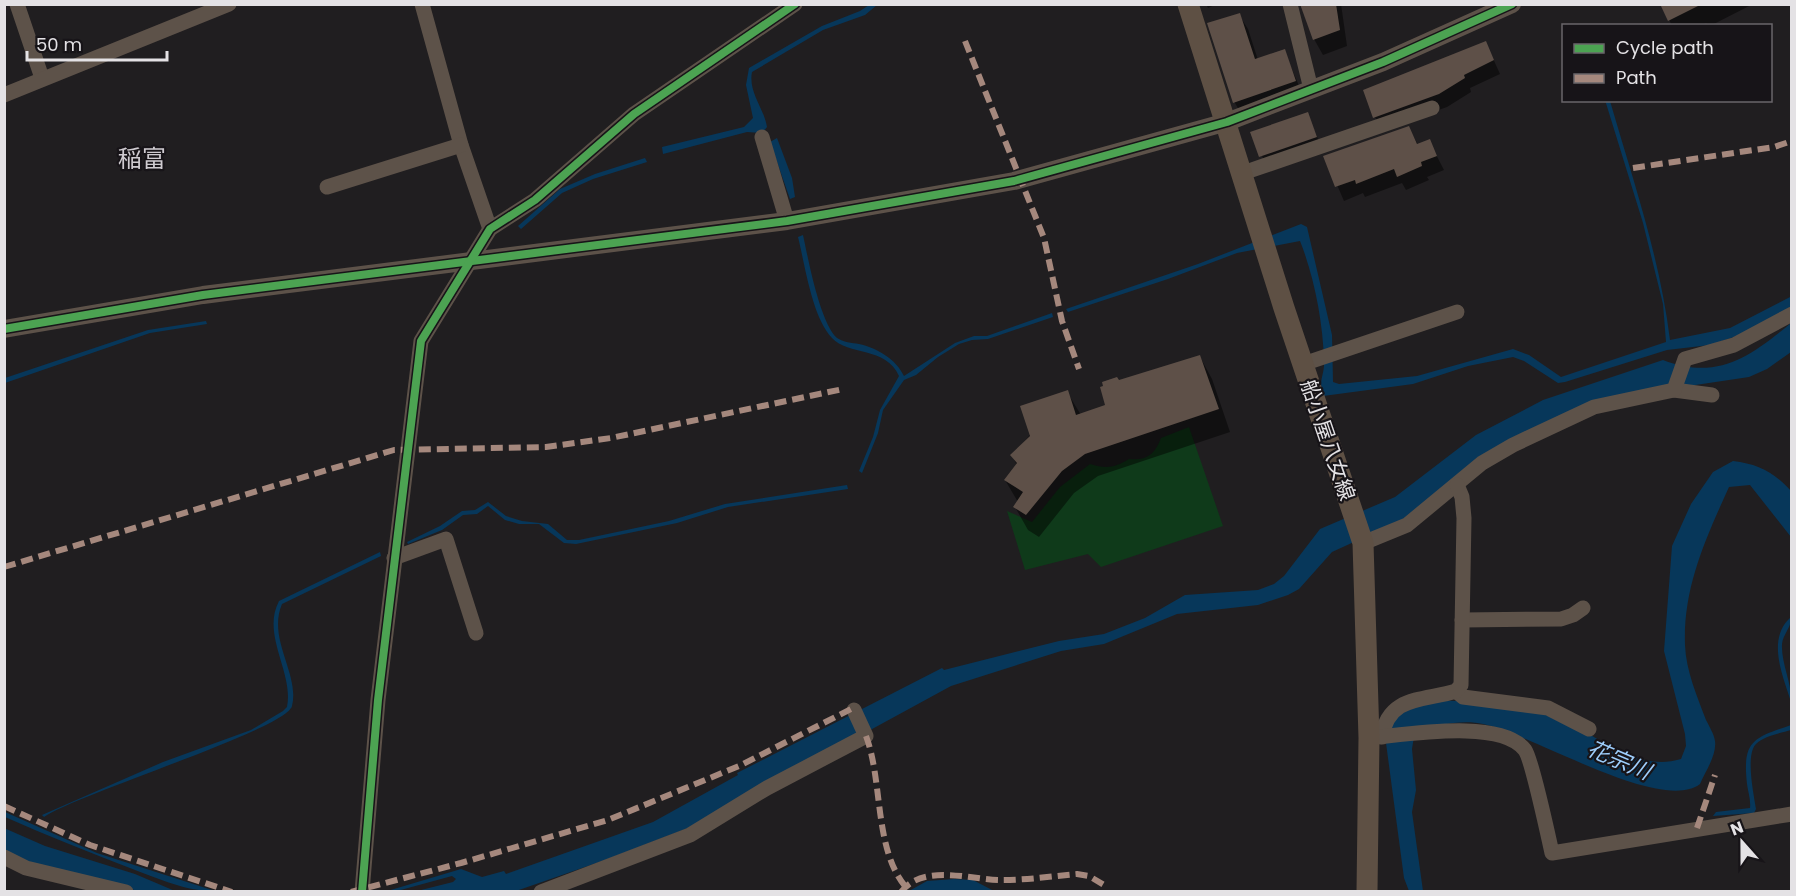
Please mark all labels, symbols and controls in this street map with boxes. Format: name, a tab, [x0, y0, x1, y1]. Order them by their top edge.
scale bar	[27, 24, 166, 62]
legend	[1562, 24, 1772, 102]
text: 50 m	[36, 32, 82, 57]
text: Cycle path	[1616, 35, 1714, 60]
text: Path	[1616, 65, 1657, 90]
district label: 稲富	[118, 142, 166, 175]
street label: 船小屋八女線	[1294, 376, 1362, 504]
water label: 花宗川	[1583, 733, 1657, 788]
north arrow	[1712, 812, 1772, 872]
text: N	[1727, 816, 1747, 841]

